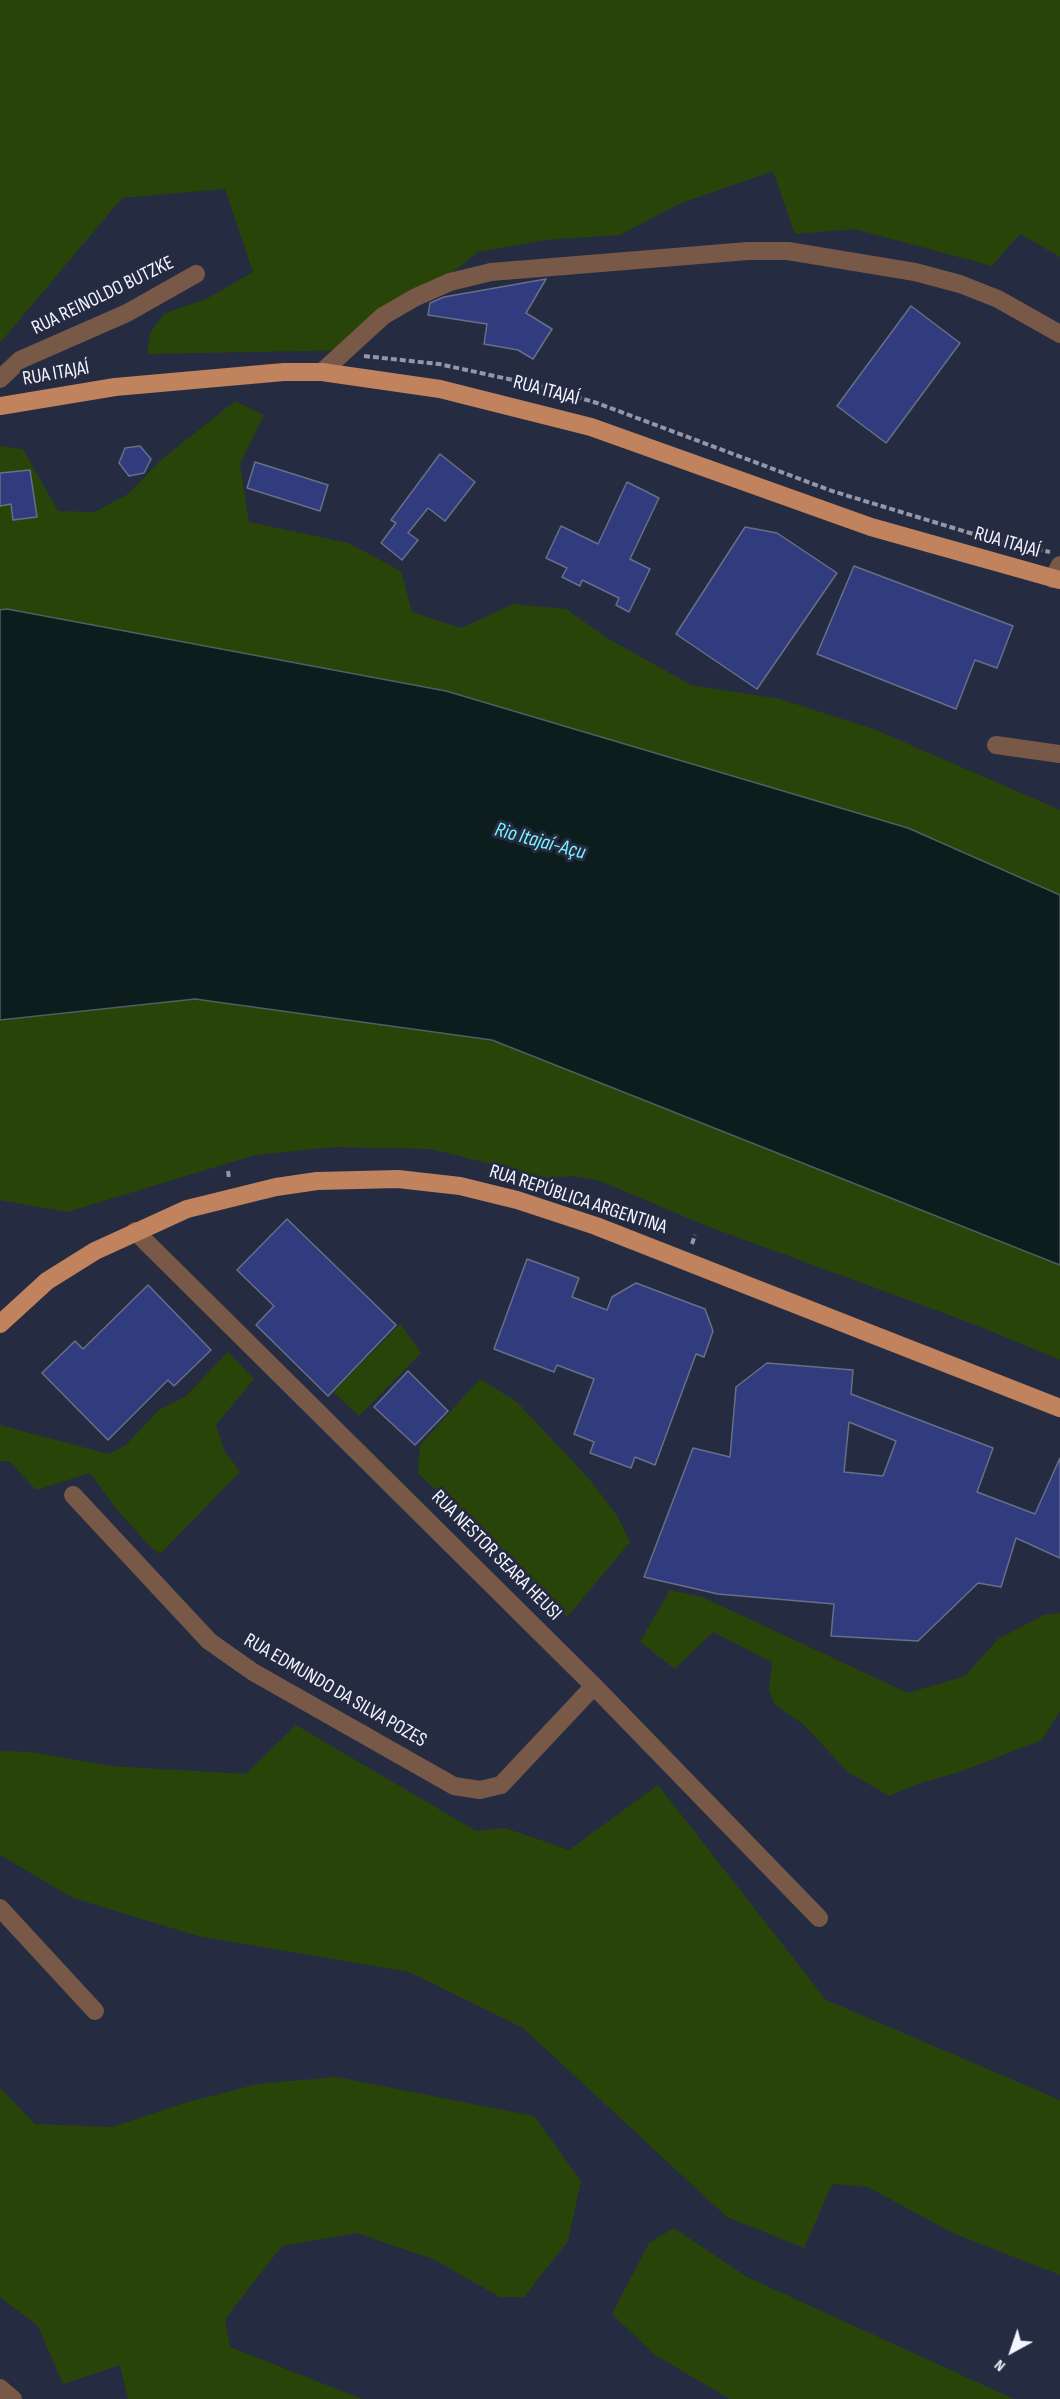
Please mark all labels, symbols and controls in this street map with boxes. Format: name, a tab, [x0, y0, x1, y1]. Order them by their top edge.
street label: RUA REINOLDO BUTZKE	[28, 251, 178, 341]
street label: RUA ITAJAÍ	[21, 356, 91, 392]
street label: RUA ITAJAÍ	[510, 371, 582, 411]
street label: RUA ITAJAÍ	[971, 522, 1043, 564]
water label: Rio Itajaí-Açu	[492, 818, 588, 866]
street label: RUA REPÚBLICA ARGENTINA	[486, 1160, 670, 1240]
street label: RUA NESTOR SEARA HEUSI	[426, 1486, 566, 1626]
street label: RUA EDMUNDO DA SILVA POZES	[239, 1629, 431, 1753]
north arrow	[982, 2321, 1042, 2381]
text: N	[991, 2355, 1009, 2375]

